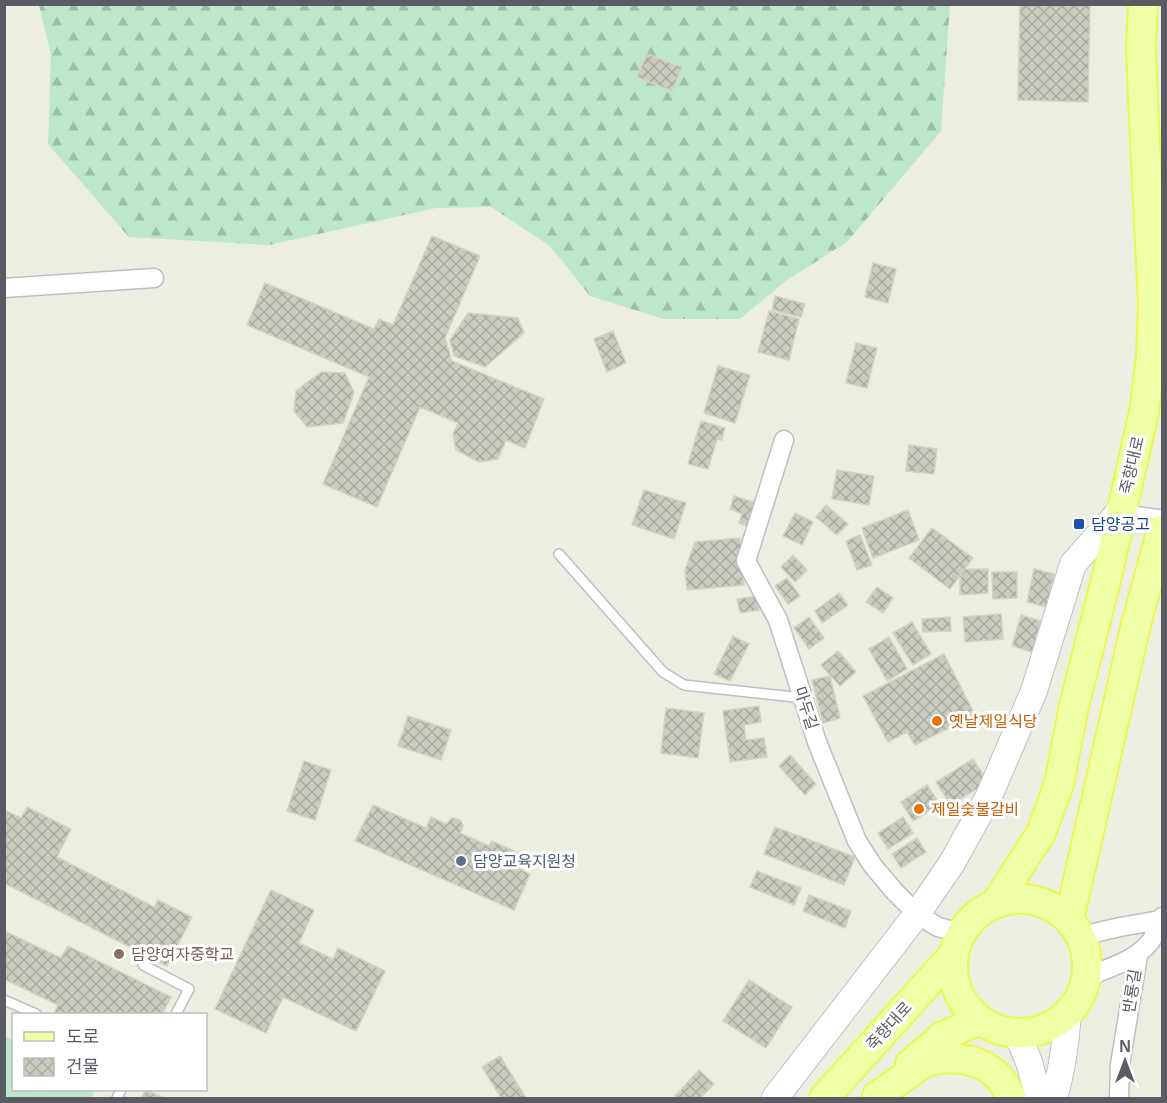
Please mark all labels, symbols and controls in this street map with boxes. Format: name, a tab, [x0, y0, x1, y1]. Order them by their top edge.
street label: 죽향대로	[1117, 434, 1147, 496]
place label: 담양공고	[1091, 516, 1150, 533]
marker: 담양공고	[1072, 517, 1086, 531]
street label: 마두길	[791, 684, 821, 732]
place label: 옛날제일식당	[949, 713, 1038, 730]
marker: 옛날제일식당	[930, 714, 944, 728]
place label: 제일숯불갈비	[931, 801, 1019, 818]
marker: 제일숯불갈비	[912, 802, 926, 816]
place label: 담양교육지원청	[473, 853, 576, 870]
marker: 담양교육지원청	[454, 854, 468, 868]
place label: 담양여자중학교	[131, 946, 234, 963]
marker: 담양여자중학교	[112, 947, 126, 961]
street label: 반룡길	[1120, 968, 1144, 1014]
street label: 죽향대로	[863, 998, 915, 1054]
legend	[12, 1013, 207, 1091]
text: 도로	[66, 1027, 99, 1047]
north arrow	[1095, 1031, 1155, 1091]
text: N	[1119, 1038, 1131, 1055]
text: 건물	[66, 1057, 99, 1077]

